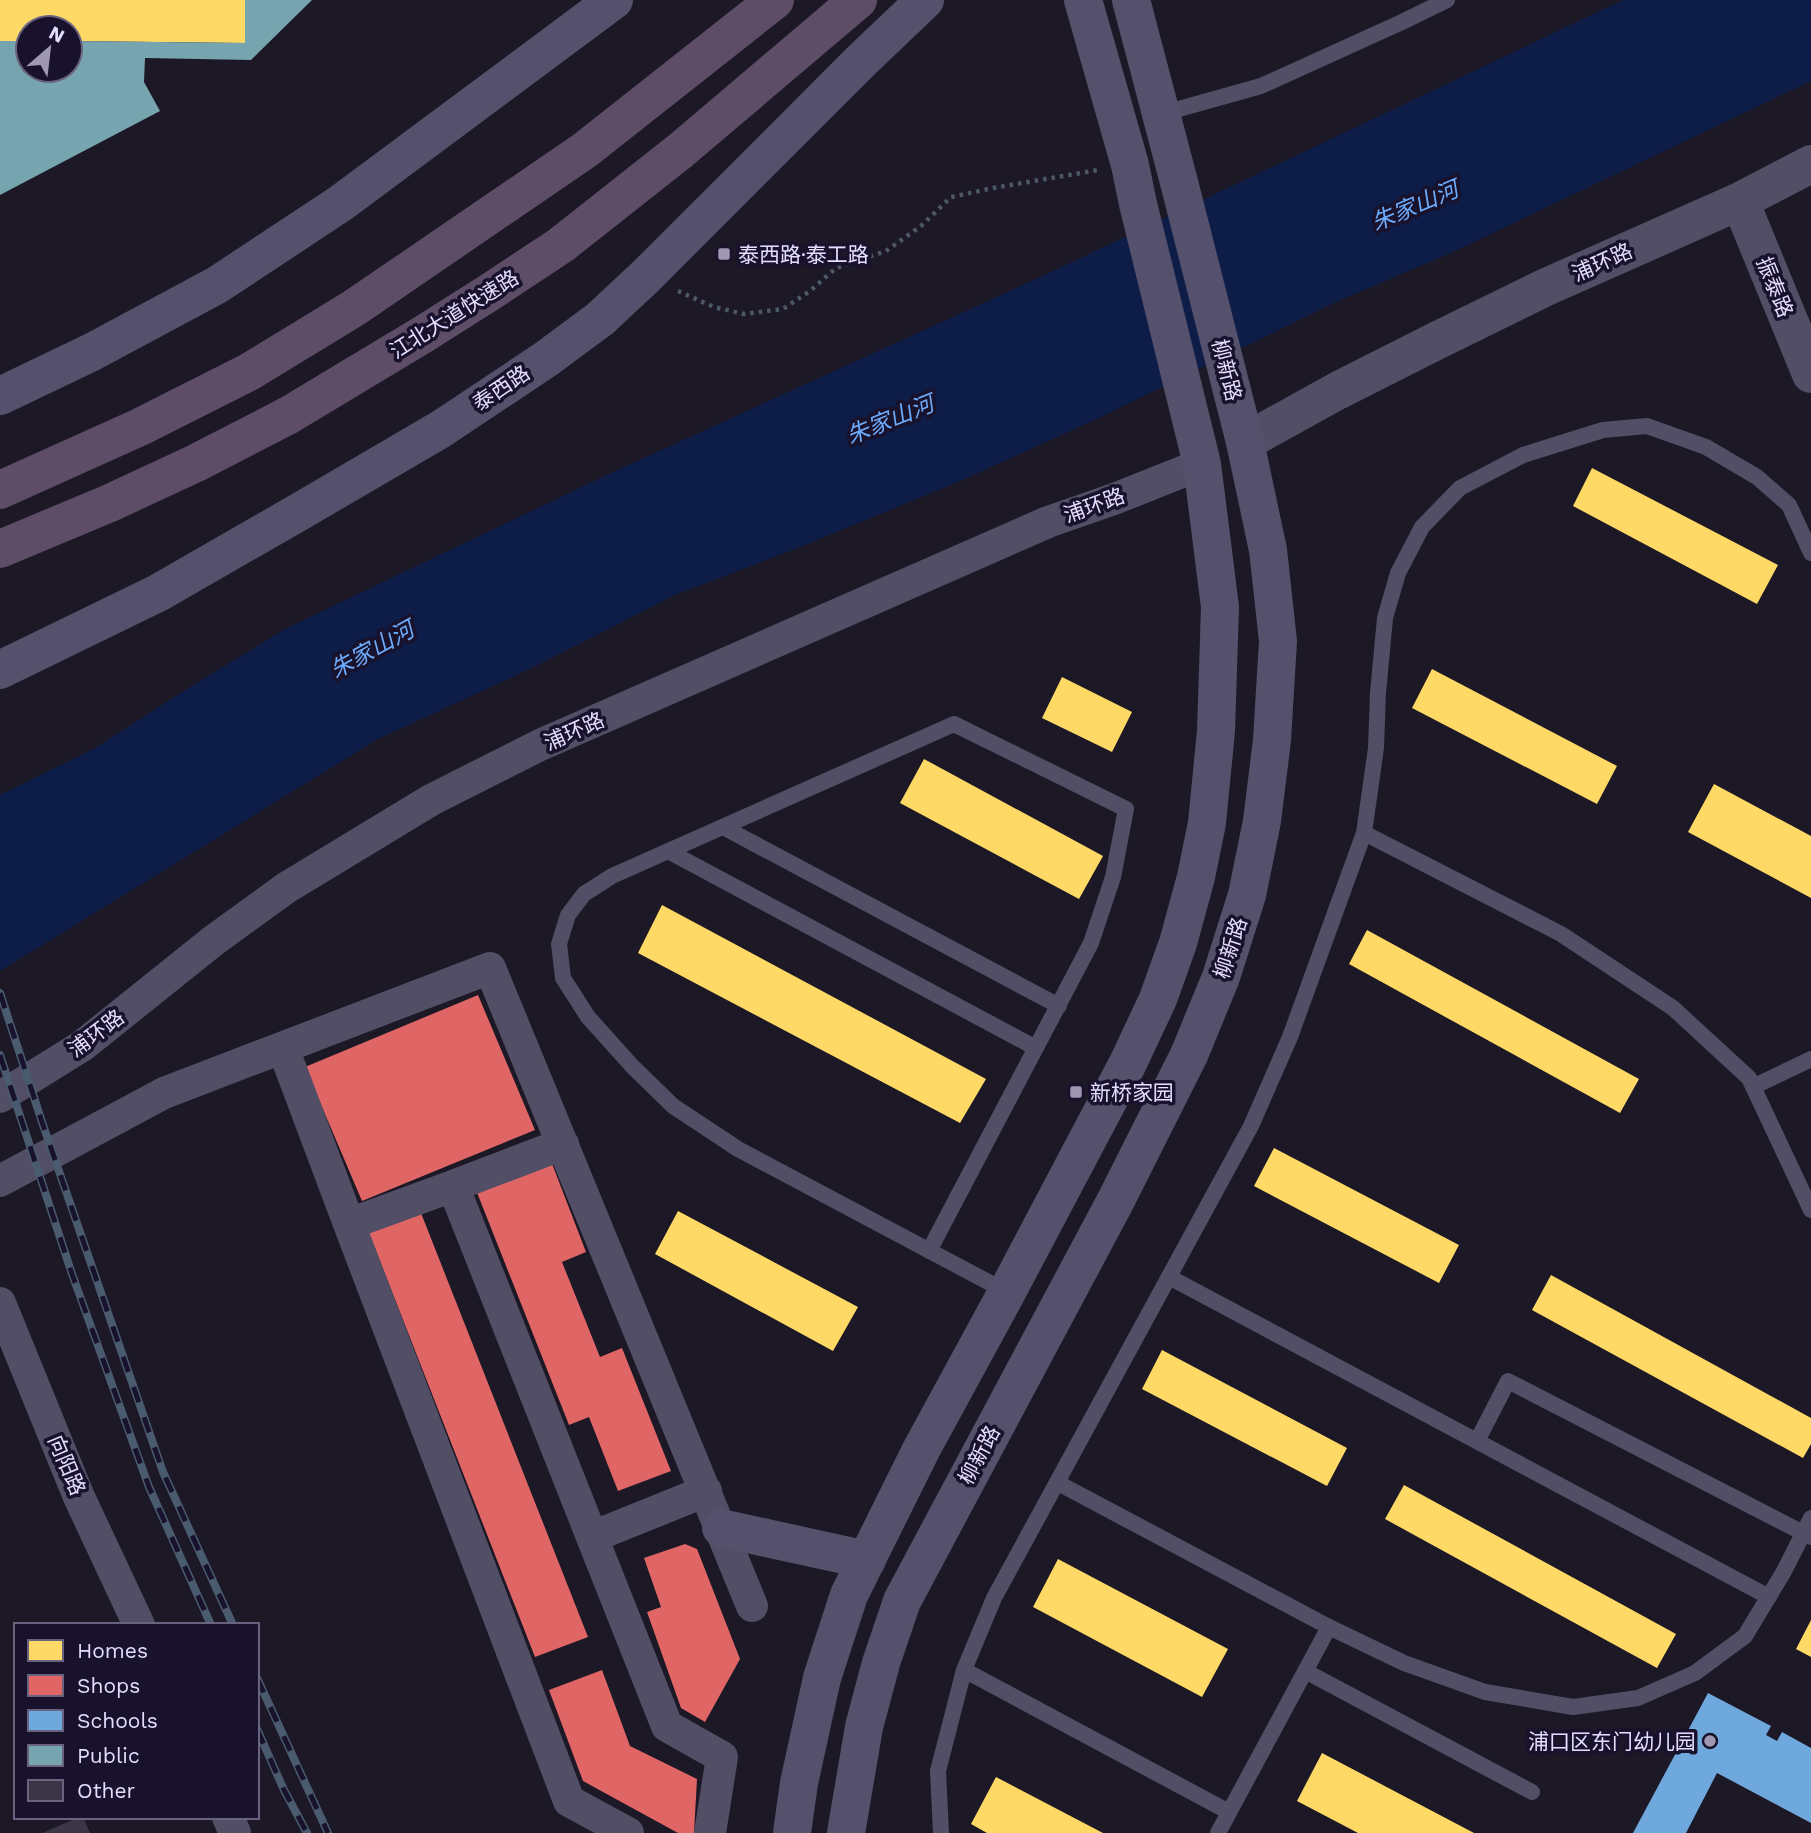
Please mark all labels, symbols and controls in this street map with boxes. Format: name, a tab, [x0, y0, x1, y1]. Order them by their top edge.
north arrow	[14, 14, 84, 84]
text: N	[45, 21, 68, 48]
water label: 朱家山河	[1367, 174, 1466, 236]
street label: 浦环路	[1568, 238, 1636, 286]
place label: 泰西路·泰工路	[738, 242, 869, 267]
marker: 泰西路·泰工路	[716, 246, 732, 262]
street label: 振泰路	[1752, 253, 1798, 321]
street label: 江北大道快速路	[385, 264, 523, 364]
street label: 柳新路	[1207, 336, 1247, 404]
street label: 泰西路	[468, 360, 534, 416]
water label: 朱家山河	[842, 389, 941, 450]
street label: 浦环路	[1060, 482, 1128, 528]
water label: 朱家山河	[325, 614, 422, 684]
street label: 浦环路	[540, 707, 608, 755]
street label: 柳新路	[1208, 914, 1252, 982]
street label: 浦环路	[63, 1004, 129, 1062]
place label: 新桥家园	[1090, 1080, 1174, 1105]
marker: 新桥家园	[1068, 1084, 1084, 1100]
street label: 柳新路	[953, 1421, 1005, 1489]
street label: 向阳路	[43, 1431, 91, 1499]
legend	[14, 1623, 259, 1819]
text: Homes	[77, 1638, 148, 1663]
text: Shops	[77, 1673, 140, 1698]
text: Schools	[77, 1708, 158, 1733]
place label: 浦口区东门幼儿园	[1528, 1729, 1696, 1754]
marker: 浦口区东门幼儿园	[1702, 1733, 1718, 1749]
text: Public	[77, 1743, 140, 1768]
text: Other	[77, 1778, 136, 1803]

